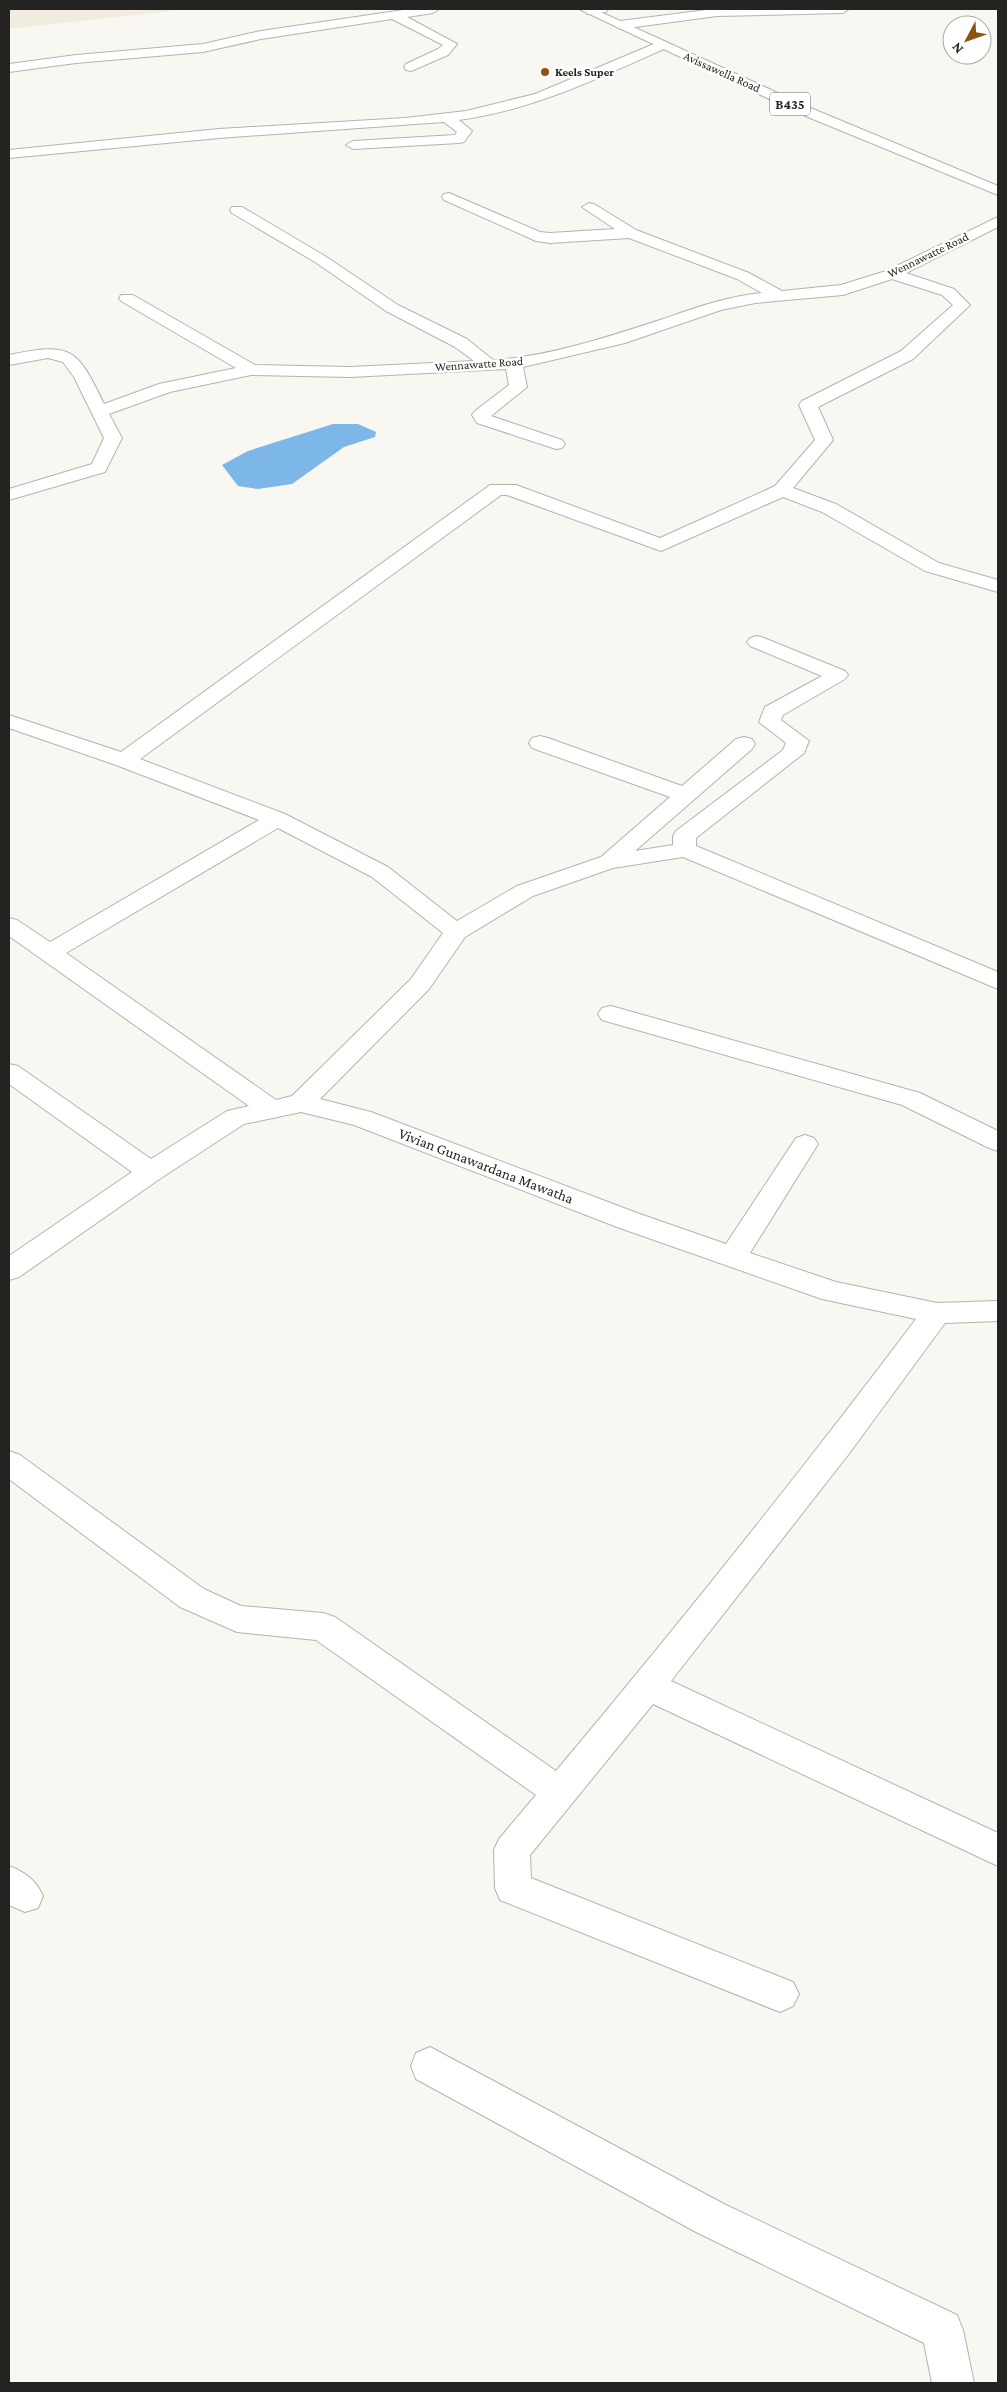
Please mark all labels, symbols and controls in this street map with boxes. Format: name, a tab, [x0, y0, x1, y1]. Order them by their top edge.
north arrow	[942, 15, 992, 65]
text: N	[948, 39, 966, 57]
street label: Avissawella Road	[681, 49, 763, 95]
place label: Keels Super	[555, 65, 614, 79]
marker: Keels Super	[539, 66, 551, 78]
road number: B435	[770, 92, 810, 116]
street label: Wennawatte Road	[885, 229, 971, 281]
street label: Wennawatte Road	[435, 354, 524, 374]
street label: Vivian Gunawardana Mawatha	[396, 1125, 576, 1207]

